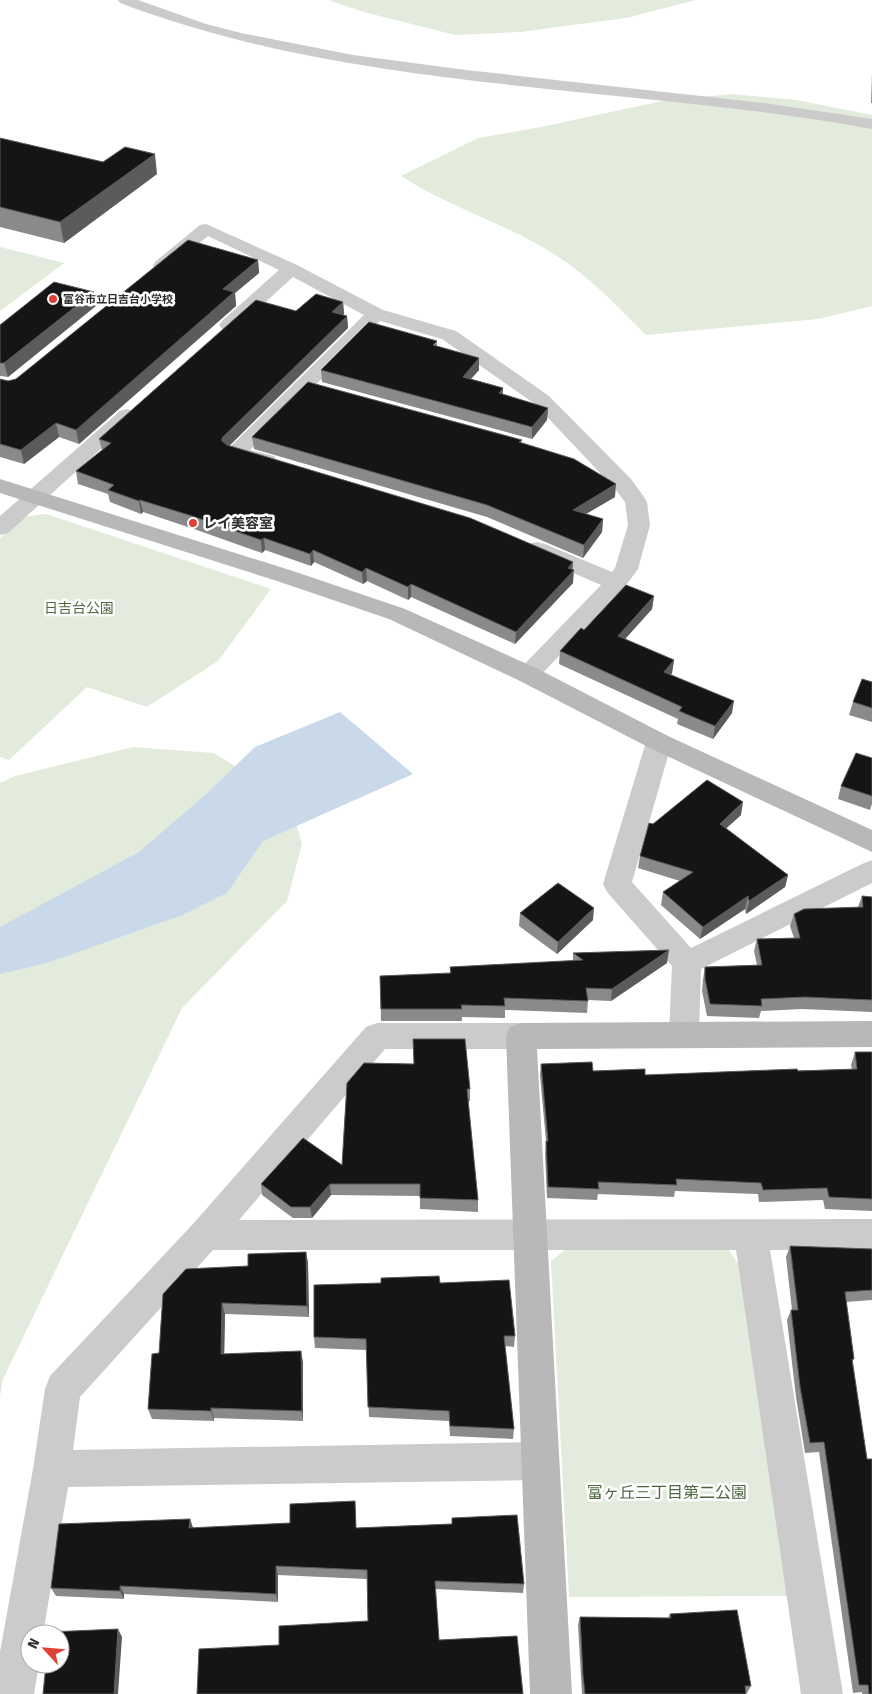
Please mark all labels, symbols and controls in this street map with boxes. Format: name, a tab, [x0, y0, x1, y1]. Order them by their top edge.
marker: 富谷市立日吉台小学校	[47, 293, 59, 305]
place label: 富谷市立日吉台小学校	[63, 293, 173, 306]
place label: レイ美容室	[203, 515, 273, 532]
marker: レイ美容室	[187, 517, 199, 529]
park label: 日吉台公園	[44, 600, 114, 617]
park label: 富ヶ丘三丁目第二公園	[587, 1483, 747, 1502]
north arrow	[20, 1624, 70, 1674]
text: N	[24, 1636, 43, 1651]

